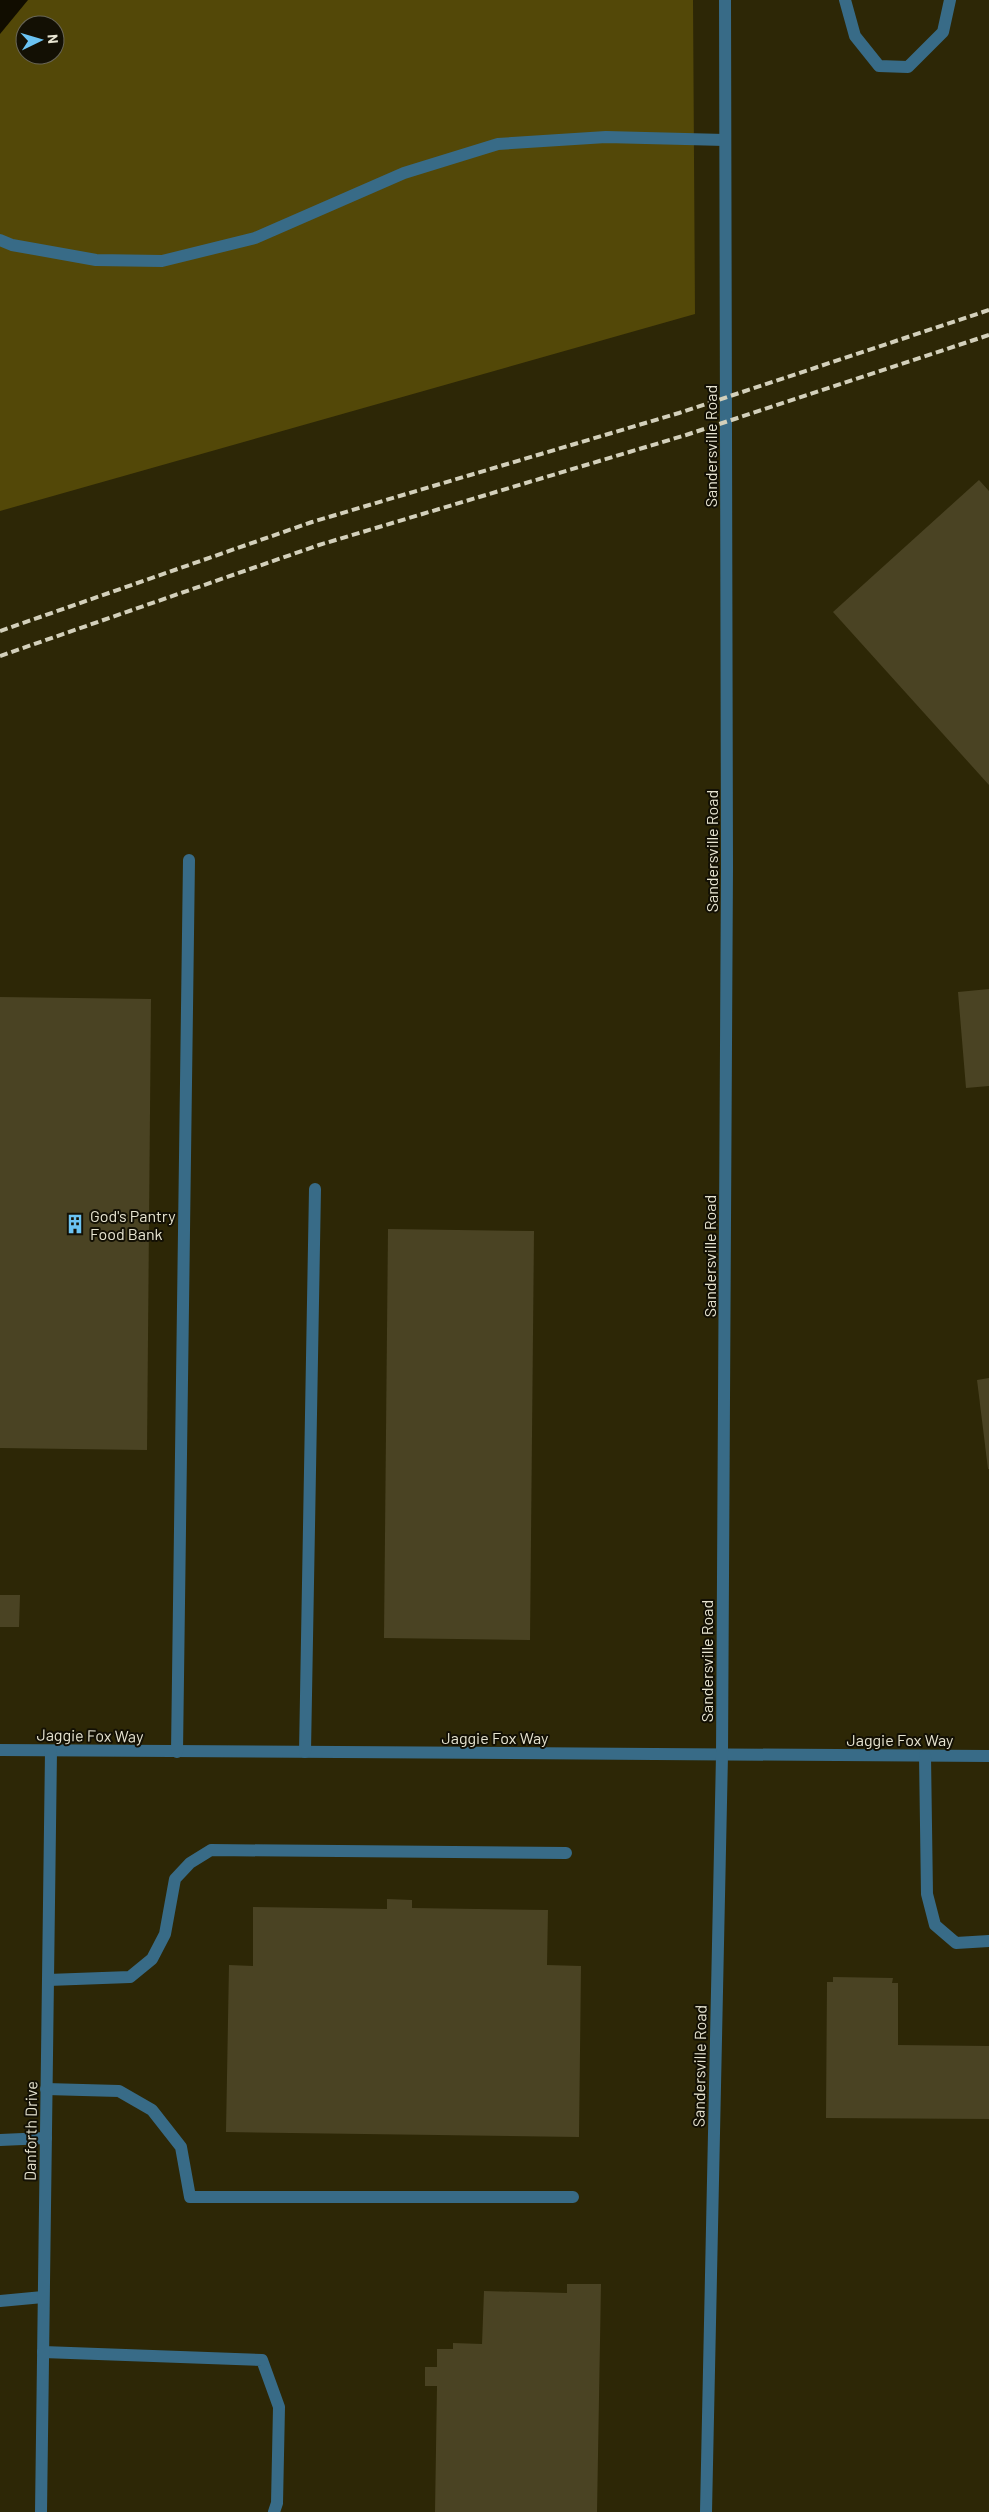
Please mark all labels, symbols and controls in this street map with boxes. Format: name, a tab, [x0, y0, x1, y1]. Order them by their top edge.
north arrow	[15, 15, 65, 65]
text: N	[45, 33, 62, 44]
street label: Sandersville Road	[701, 385, 720, 507]
street label: Sandersville Road	[702, 790, 721, 912]
street label: Sandersville Road	[700, 1195, 719, 1317]
place label: God's Pantry Food Bank	[90, 1206, 176, 1243]
building icon: God's Pantry Food Bank	[64, 1213, 86, 1235]
street label: Sandersville Road	[697, 1600, 716, 1722]
street label: Jaggie Fox Way	[36, 1725, 144, 1745]
street label: Jaggie Fox Way	[442, 1728, 549, 1747]
street label: Jaggie Fox Way	[847, 1730, 954, 1749]
street label: Sandersville Road	[688, 2005, 710, 2127]
street label: Danforth Drive	[20, 2081, 40, 2181]

